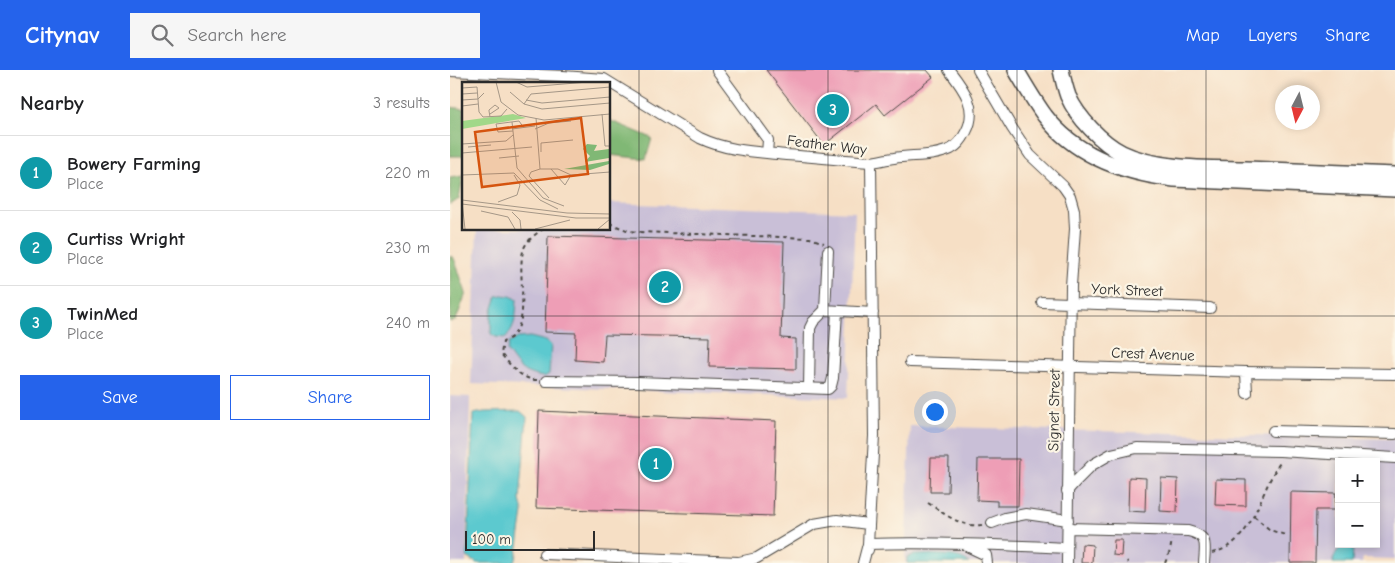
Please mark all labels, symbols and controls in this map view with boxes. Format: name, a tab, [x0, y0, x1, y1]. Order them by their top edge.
search box	[130, 13, 480, 58]
text: Citynav	[25, 21, 100, 49]
icon: search	[148, 21, 176, 49]
text: Search here	[188, 24, 286, 46]
text: Map	[1186, 25, 1220, 46]
text: Layers	[1248, 25, 1297, 46]
text: Share	[1325, 25, 1370, 46]
inset map	[462, 82, 610, 230]
north arrow	[1275, 85, 1320, 130]
text: Nearby	[20, 91, 84, 115]
pin: 3	[817, 91, 849, 129]
text: 3 results	[373, 94, 430, 112]
street label: Feather Way	[786, 131, 868, 159]
text: Bowery Farming	[67, 153, 201, 175]
text: 1	[33, 164, 39, 182]
text: 220 m	[385, 164, 430, 182]
text: Place	[67, 175, 103, 193]
text: Curtiss Wright	[67, 228, 185, 250]
text: 2	[32, 239, 40, 257]
text: 230 m	[385, 239, 430, 257]
text: Place	[67, 250, 103, 268]
pin: 2	[649, 268, 681, 306]
street label: York Street	[1091, 280, 1164, 300]
text: TwinMed	[67, 303, 138, 325]
text: 3	[32, 314, 40, 332]
text: 240 m	[386, 314, 430, 332]
text: Place	[67, 325, 103, 343]
street label: Crest Avenue	[1111, 344, 1196, 364]
street label: Signet Street	[1044, 368, 1064, 451]
button: Save	[20, 375, 220, 420]
button: Share	[230, 375, 430, 420]
your location	[922, 399, 948, 425]
pin: 1	[640, 445, 672, 483]
map controls	[1335, 458, 1380, 548]
button: +	[1335, 458, 1380, 503]
button: −	[1335, 503, 1380, 548]
scale bar	[465, 528, 595, 551]
text: 100 m	[472, 531, 511, 548]

